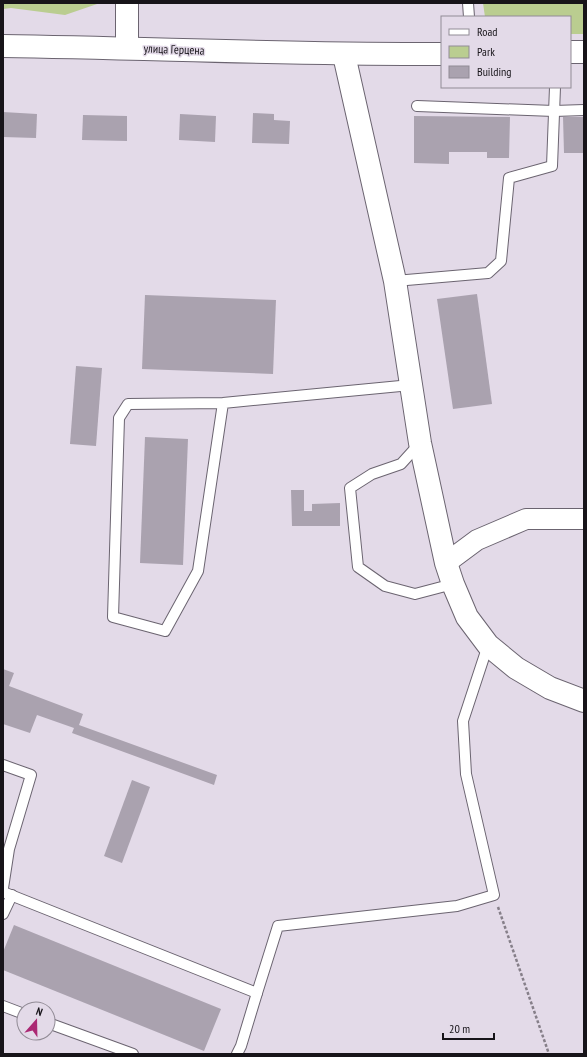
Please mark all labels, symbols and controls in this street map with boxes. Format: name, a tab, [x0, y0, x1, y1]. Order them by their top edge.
legend	[441, 16, 571, 88]
text: Road	[477, 24, 497, 39]
street label: улица Герцена	[143, 40, 205, 58]
text: Park	[477, 44, 495, 59]
text: Building	[477, 64, 512, 79]
north arrow	[16, 1001, 56, 1041]
text: N	[34, 1004, 45, 1019]
scale bar	[443, 1015, 494, 1041]
text: 20 m	[449, 1021, 470, 1036]

